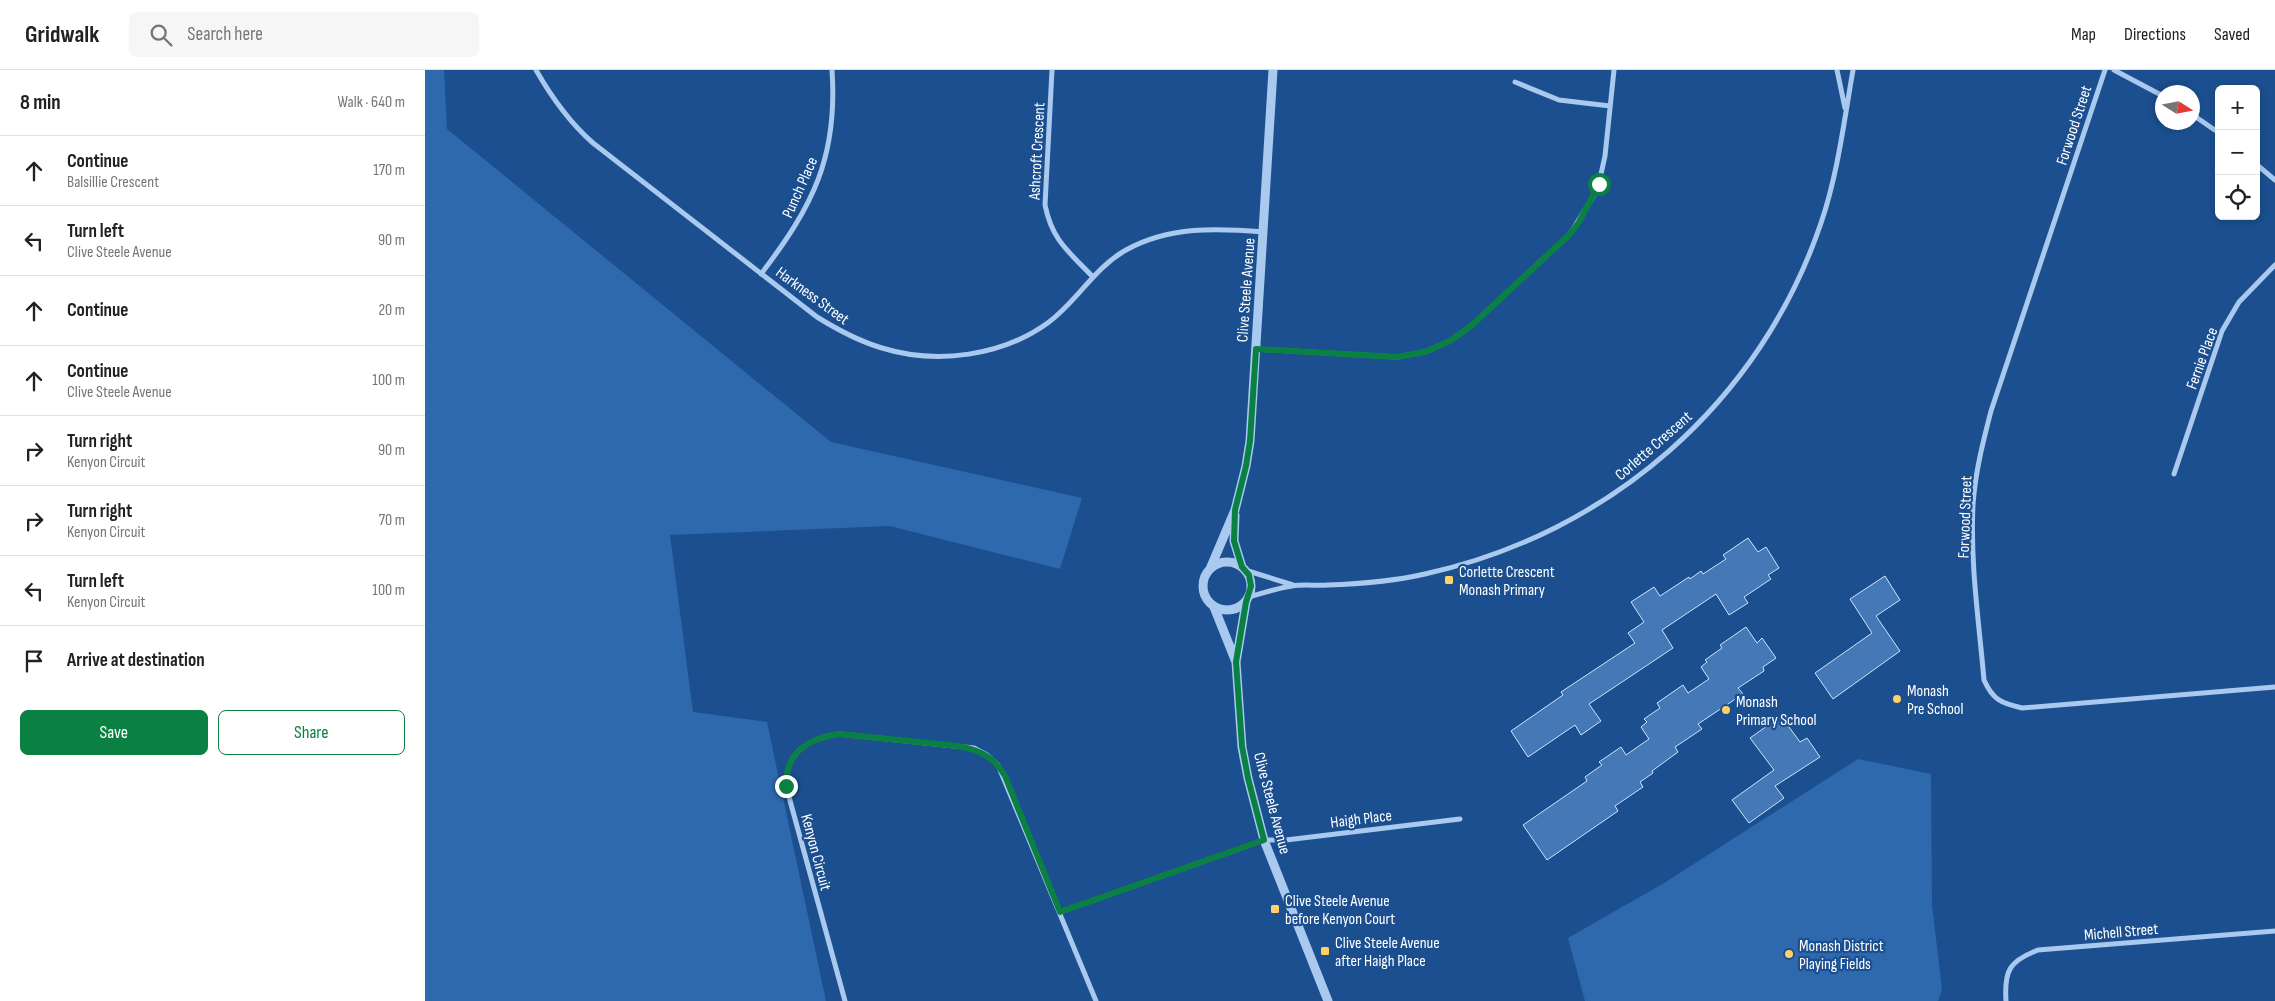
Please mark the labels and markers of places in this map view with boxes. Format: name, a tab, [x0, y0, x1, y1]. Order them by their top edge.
place label: Corlette Crescent Monash Primary	[1459, 563, 1555, 600]
marker: Corlette Crescent Monash Primary	[1443, 574, 1455, 586]
place label: Monash Pre School	[1907, 682, 1963, 719]
place label: Monash Primary School	[1736, 693, 1817, 730]
marker: Monash Pre School	[1891, 693, 1903, 705]
marker: Monash Primary School	[1720, 704, 1732, 716]
place label: Clive Steele Avenue before Kenyon Court	[1285, 892, 1395, 929]
marker: Clive Steele Avenue before Kenyon Court	[1269, 903, 1281, 915]
place label: Clive Steele Avenue after Haigh Place	[1335, 934, 1440, 971]
place label: Monash District Playing Fields	[1799, 937, 1884, 974]
marker: Clive Steele Avenue after Haigh Place	[1319, 945, 1331, 957]
marker: Monash District Playing Fields	[1783, 948, 1795, 960]

